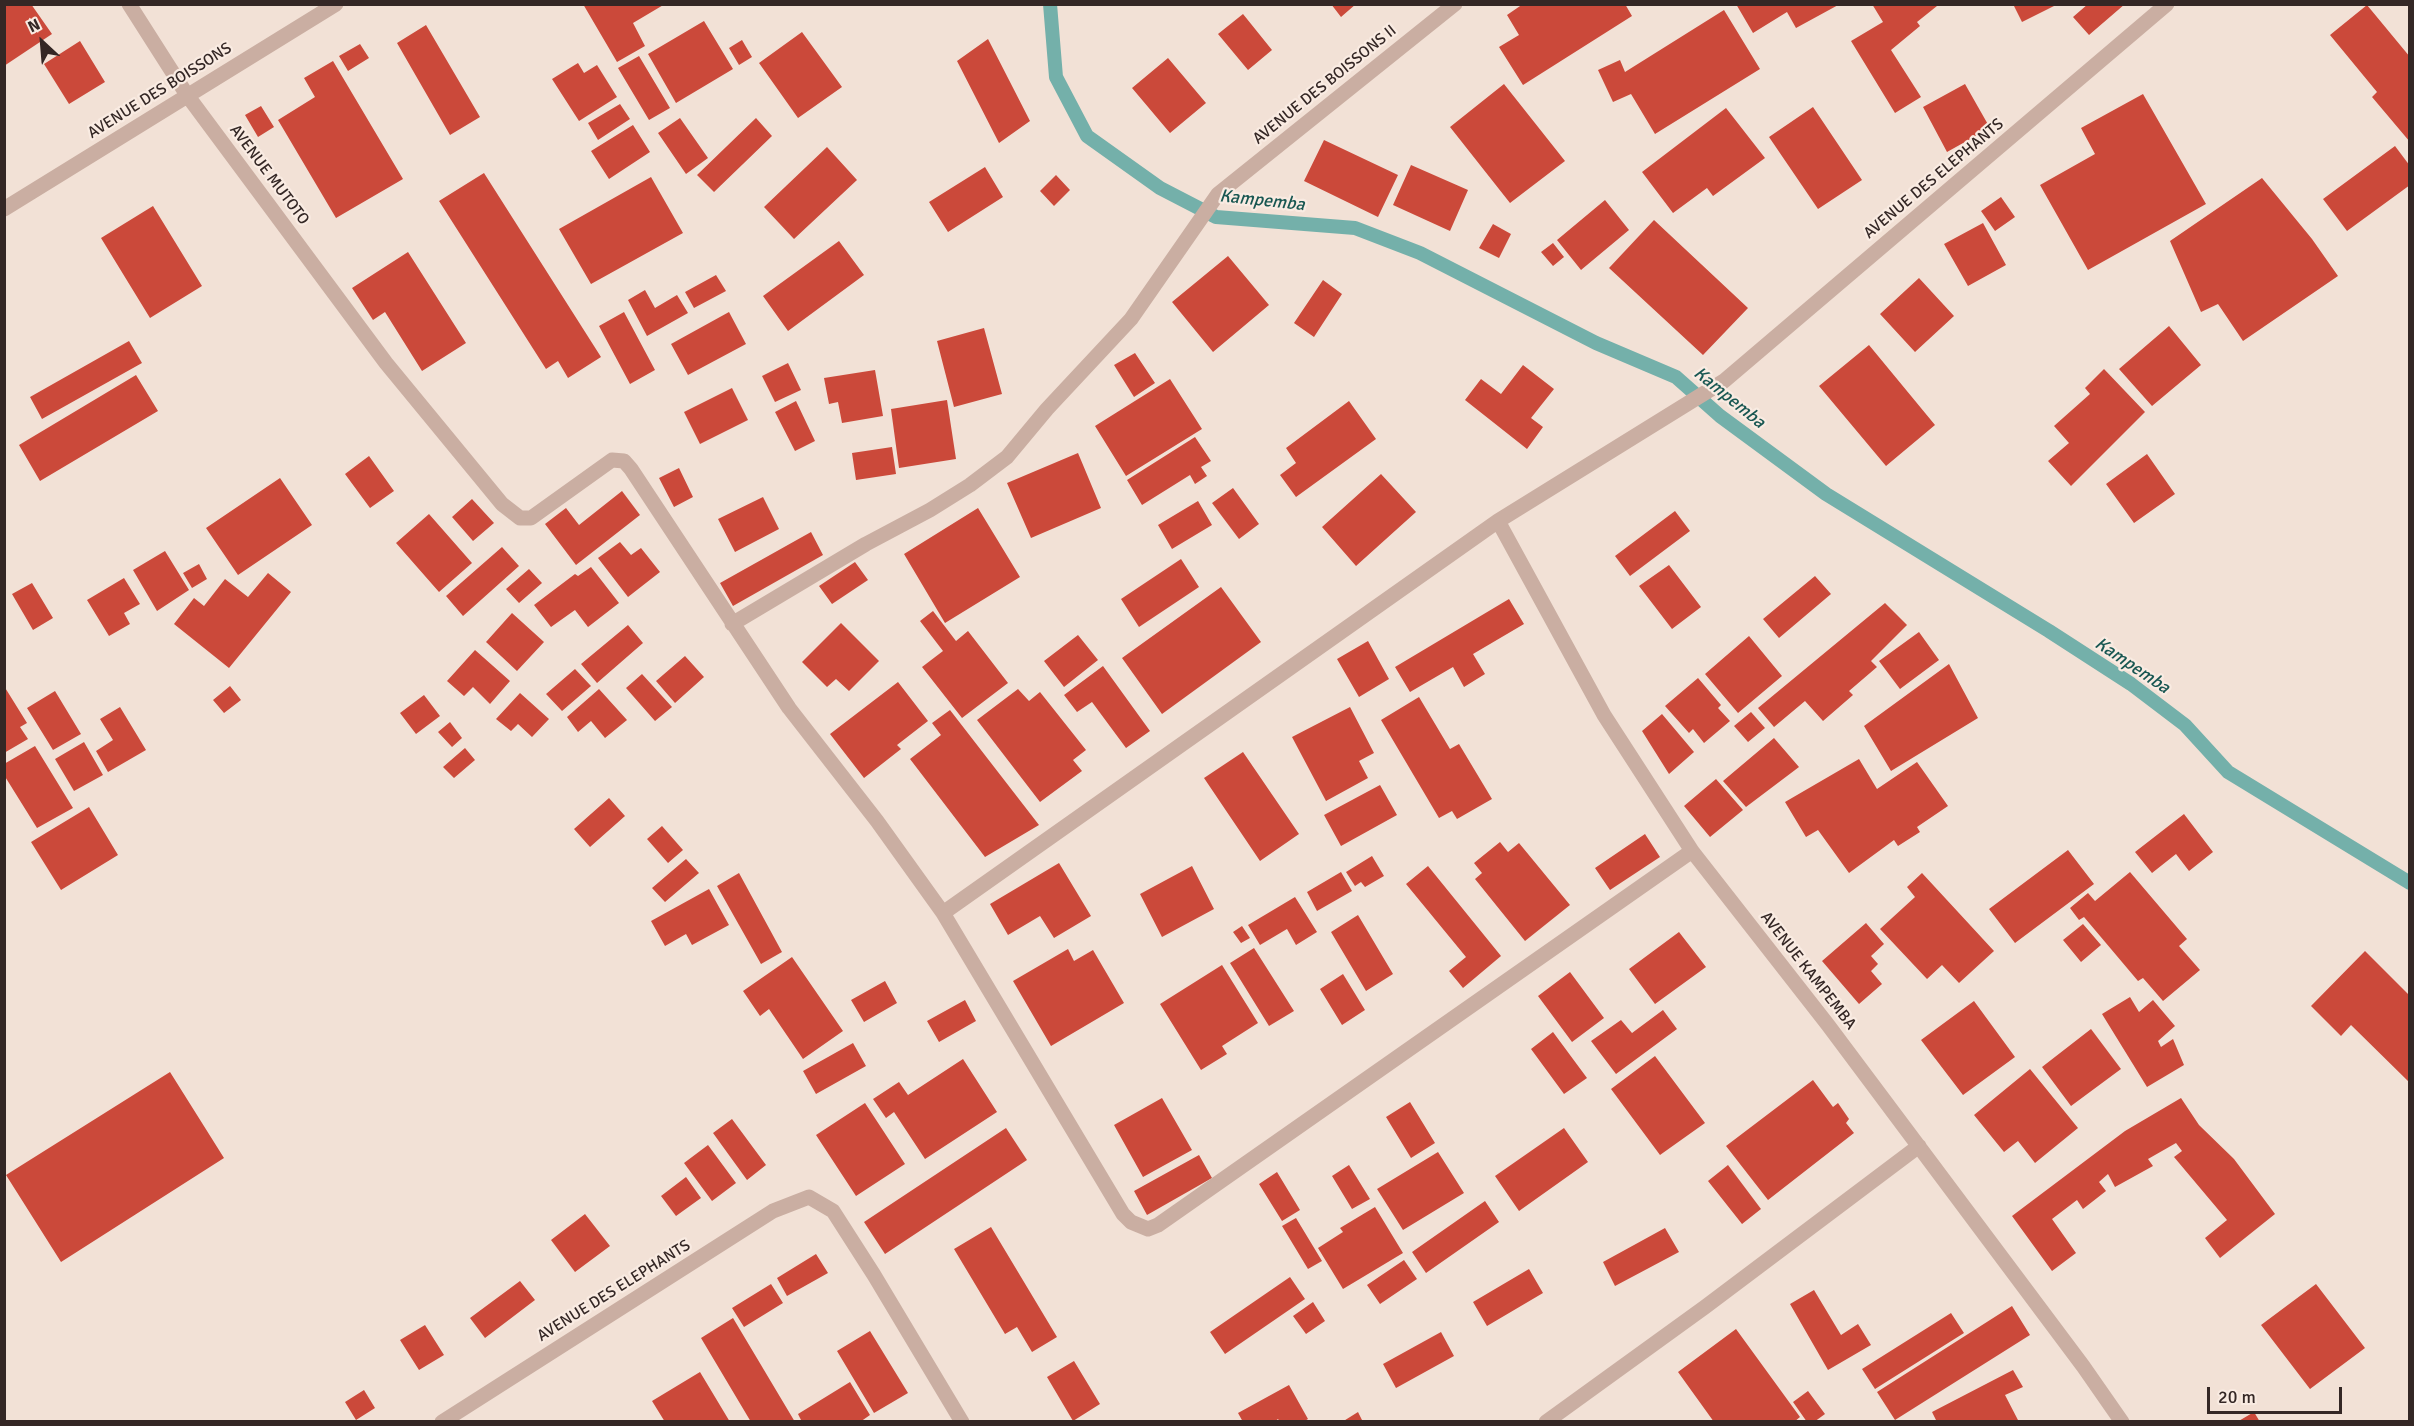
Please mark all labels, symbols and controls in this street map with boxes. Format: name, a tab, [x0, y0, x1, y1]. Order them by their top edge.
north arrow	[12, 12, 72, 72]
text: N	[25, 14, 43, 37]
street label: AVENUE DES BOISSONS II	[1249, 21, 1401, 149]
street label: AVENUE DES BOISSONS	[85, 39, 235, 143]
street label: AVENUE DES ELEPHANTS	[1860, 115, 2008, 243]
street label: AVENUE MUTOTO	[225, 121, 313, 229]
water label: Kampemba	[1218, 186, 1306, 216]
water label: Kampemba	[1689, 363, 1769, 433]
water label: Kampemba	[2090, 633, 2174, 699]
street label: AVENUE KAMPEMBA	[1756, 908, 1860, 1034]
street label: AVENUE DES ELEPHANTS	[534, 1236, 694, 1346]
scale bar	[2210, 1375, 2345, 1413]
text: 20 m	[2218, 1386, 2256, 1408]

